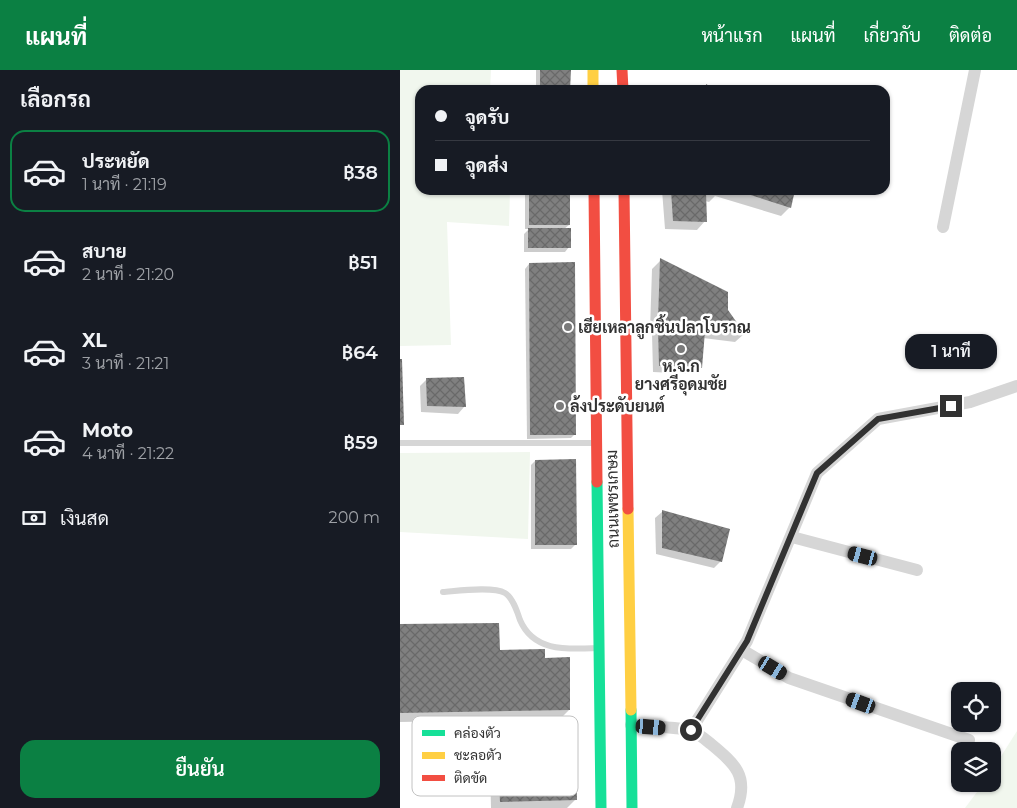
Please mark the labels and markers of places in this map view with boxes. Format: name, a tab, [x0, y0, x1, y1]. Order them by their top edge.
place label: เฮียเหลาลูกชิ้นปลาโบราณ	[578, 314, 751, 340]
marker: เฮียเหลาลูกชิ้นปลาโบราณ	[562, 321, 574, 333]
marker: ห.จ.ก ยางศรีอุดมชัย	[675, 343, 687, 355]
place label: ห.จ.ก ยางศรีอุดมชัย	[635, 357, 727, 396]
place label: ล้งประดับยนต์	[570, 395, 666, 416]
marker: ล้งประดับยนต์	[554, 400, 566, 412]

